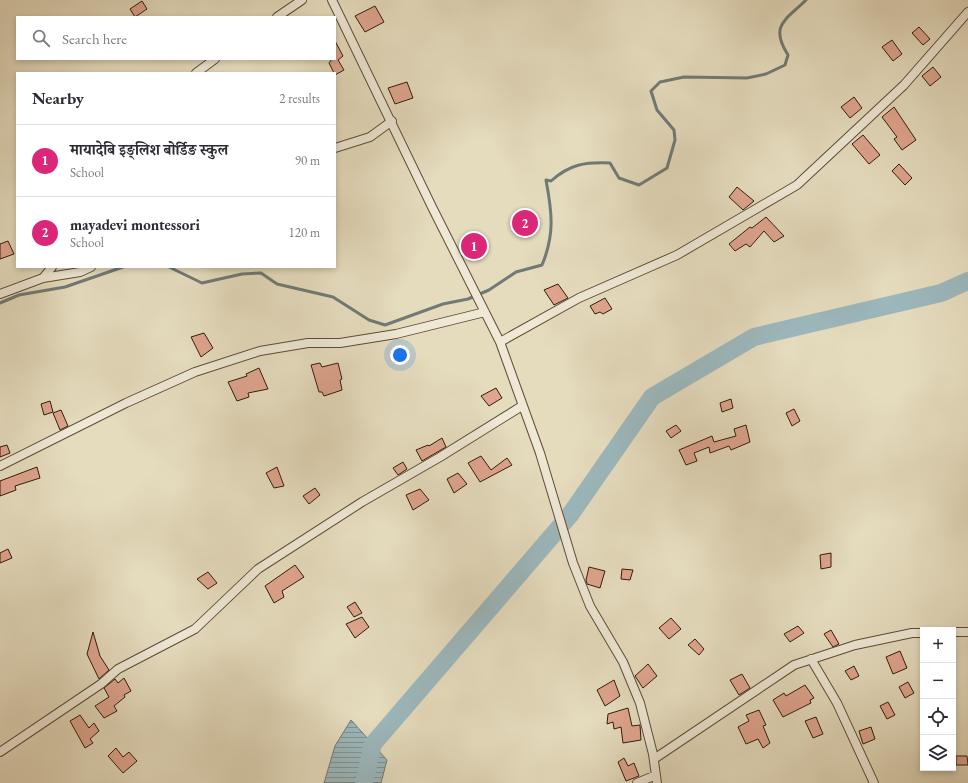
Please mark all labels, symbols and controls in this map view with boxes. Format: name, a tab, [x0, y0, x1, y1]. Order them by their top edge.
search box	[16, 16, 336, 60]
icon: search	[30, 27, 52, 49]
text: Search here	[62, 29, 127, 48]
text: Nearby	[32, 87, 84, 109]
text: 2 results	[279, 90, 320, 107]
text: मायादेबि इङ्लिश बोर्डिङ स्कुल	[70, 140, 228, 159]
text: 1	[42, 152, 48, 169]
text: 90 m	[295, 152, 320, 169]
text: School	[70, 164, 104, 181]
pin: 2	[512, 208, 538, 238]
text: mayadevi montessori	[70, 215, 200, 234]
text: 2	[42, 224, 48, 241]
text: 120 m	[289, 224, 320, 241]
pin: 1	[461, 231, 487, 261]
text: School	[70, 234, 104, 251]
your location	[390, 345, 410, 365]
map controls	[920, 627, 956, 771]
button: +	[920, 627, 956, 663]
button: −	[920, 663, 956, 699]
button: locate	[920, 699, 956, 735]
button: layers	[920, 735, 956, 771]

